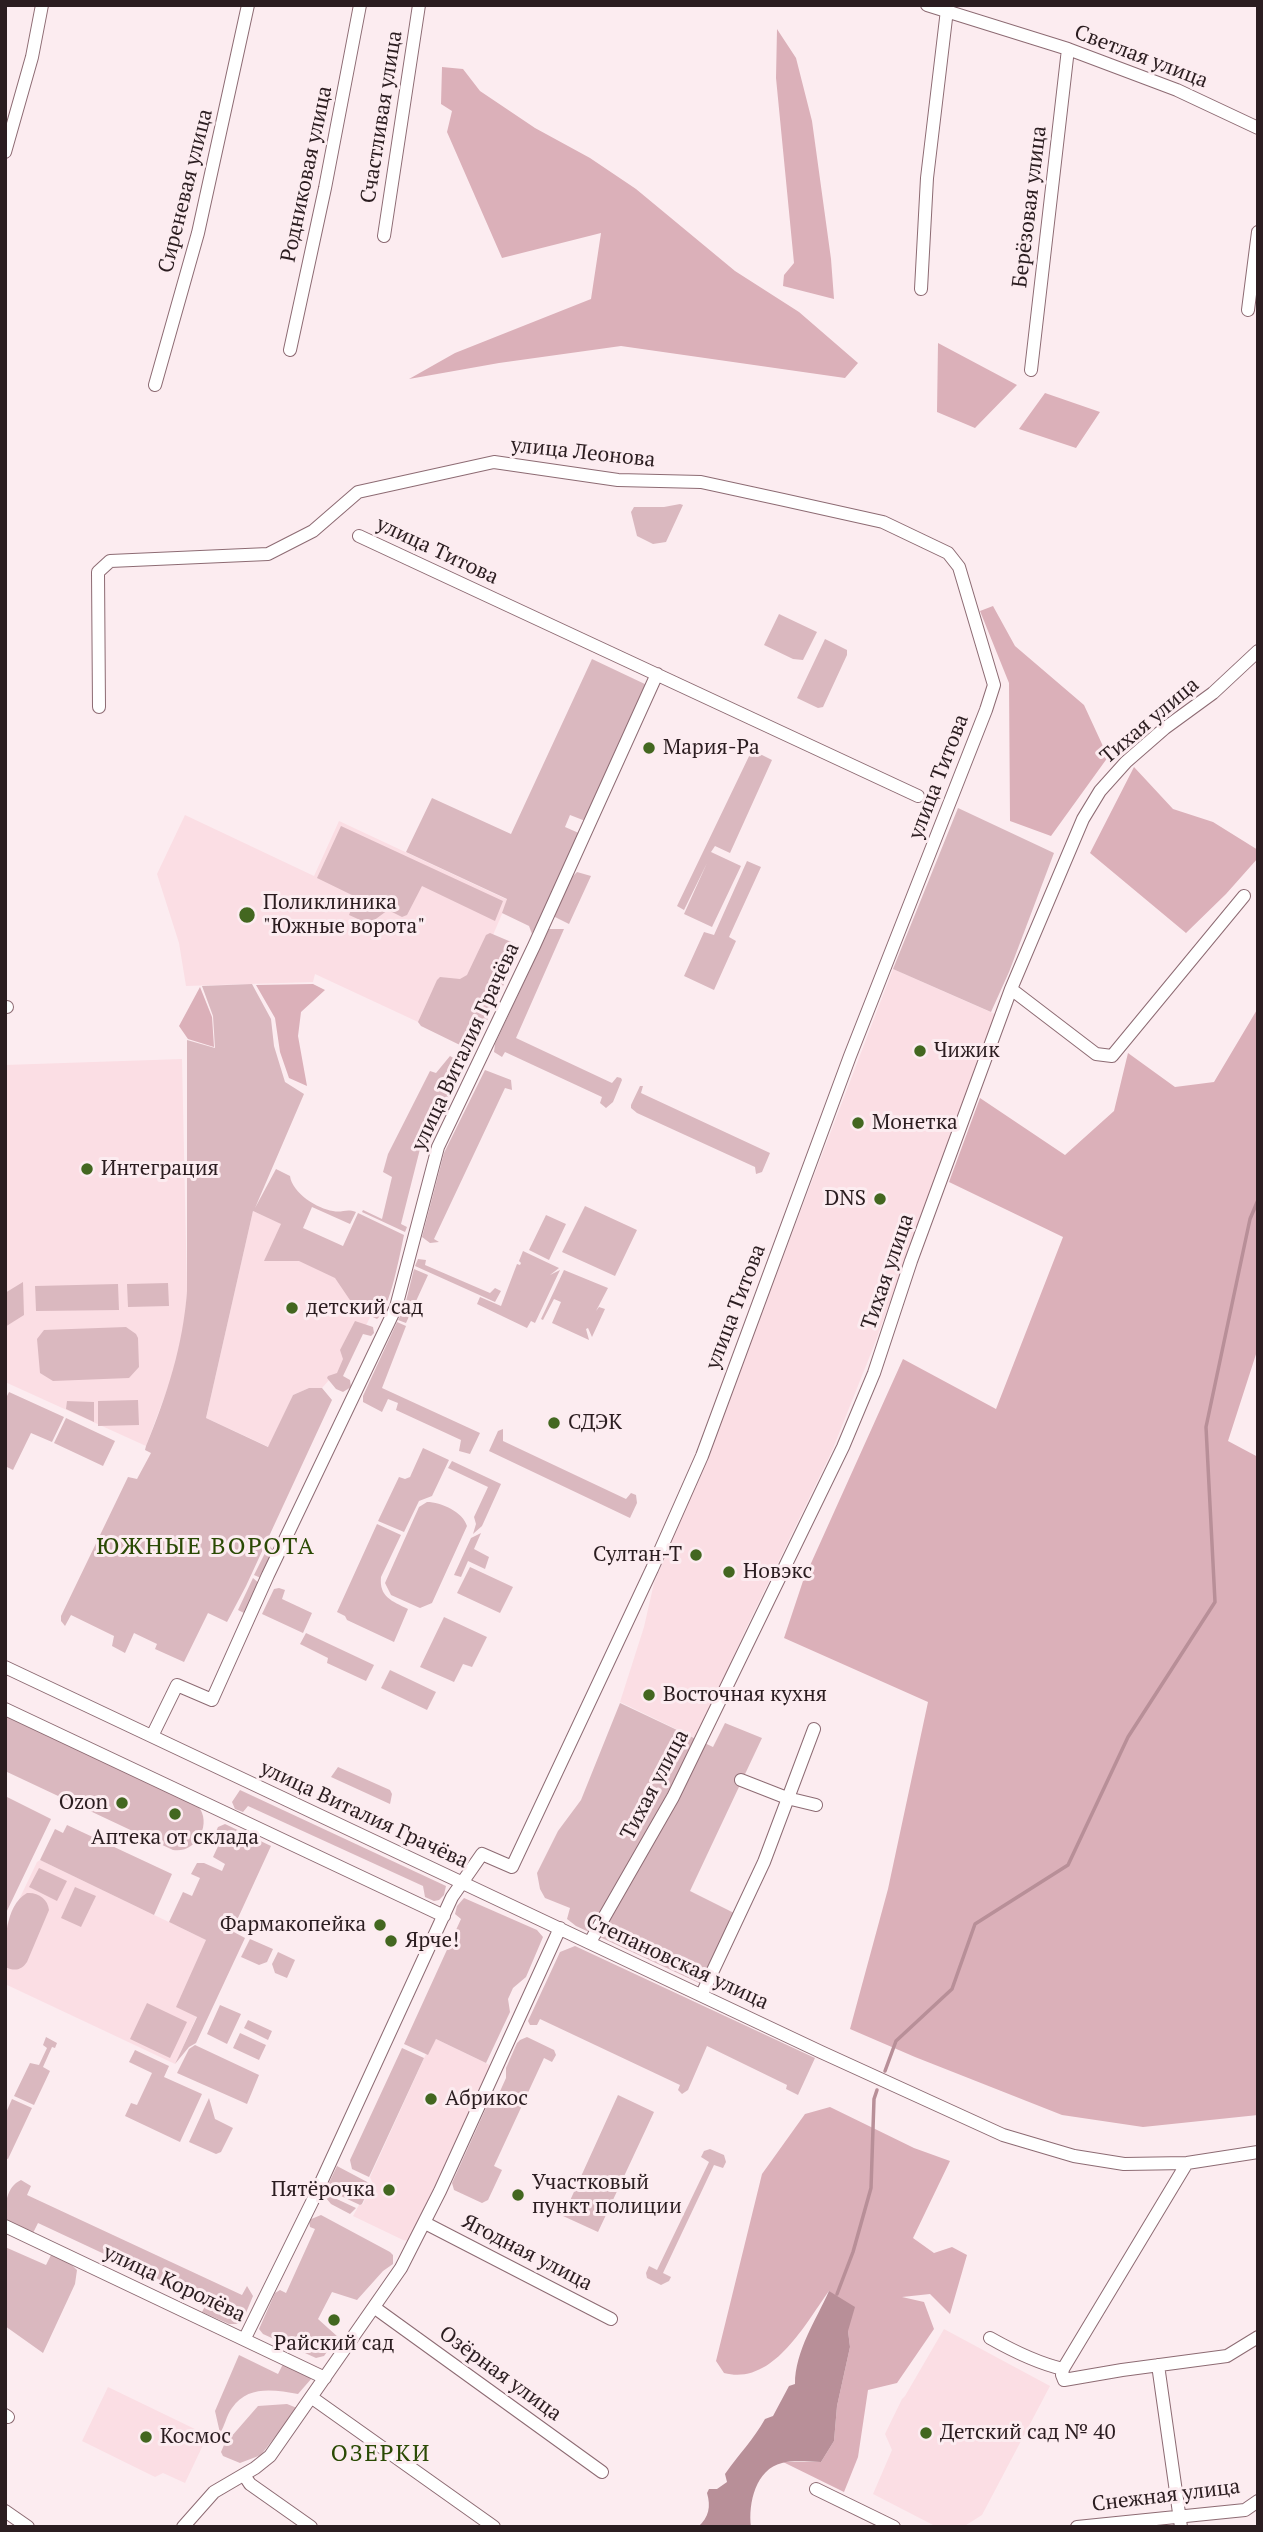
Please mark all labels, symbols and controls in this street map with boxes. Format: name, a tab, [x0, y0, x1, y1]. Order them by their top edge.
street label: Светлая улица	[1071, 20, 1211, 94]
street label: Счастливая улица	[356, 29, 408, 205]
street label: Родниковая улица	[276, 84, 338, 264]
street label: Сиреневая улица	[153, 106, 219, 276]
street label: Берёзовая улица	[1008, 125, 1052, 289]
street label: улица Леонова	[510, 433, 656, 473]
street label: улица Титова	[372, 512, 502, 590]
street label: Тихая улица	[1096, 673, 1204, 769]
street label: улица Титова	[904, 711, 974, 843]
place label: Мария-Ра	[663, 735, 760, 761]
marker: Мария-Ра	[641, 740, 657, 756]
place label: Поликлиника "Южные ворота"	[263, 890, 425, 940]
marker: Поликлиника "Южные ворота"	[237, 905, 257, 925]
street label: улица Виталия Грачёва	[407, 939, 525, 1155]
place label: Чижик	[934, 1038, 1000, 1064]
marker: Чижик	[912, 1043, 928, 1059]
place label: Монетка	[872, 1110, 958, 1136]
marker: Монетка	[850, 1115, 866, 1131]
place label: Интеграция	[101, 1156, 219, 1182]
marker: Интеграция	[79, 1161, 95, 1177]
place label: DNS	[825, 1186, 866, 1212]
marker: DNS	[872, 1191, 888, 1207]
street label: Тихая улица	[856, 1211, 920, 1333]
street label: улица Титова	[701, 1241, 771, 1373]
place label: детский сад	[306, 1295, 423, 1321]
marker: детский сад	[284, 1300, 300, 1316]
place label: СДЭК	[568, 1410, 622, 1436]
marker: СДЭК	[546, 1415, 562, 1431]
district label: ЮЖНЫЕ ВОРОТА	[98, 1533, 314, 1561]
place label: Султан-Т	[593, 1542, 682, 1568]
marker: Султан-Т	[688, 1547, 704, 1563]
place label: Новэкс	[743, 1559, 812, 1585]
marker: Новэкс	[721, 1564, 737, 1580]
place label: Восточная кухня	[663, 1682, 827, 1708]
marker: Восточная кухня	[641, 1687, 657, 1703]
street label: Тихая улица	[616, 1726, 694, 1844]
street label: улица Виталия Грачёва	[256, 1756, 472, 1874]
place label: Ozon	[59, 1790, 108, 1816]
marker: Ozon	[114, 1795, 130, 1811]
marker: Аптека от склада	[167, 1806, 183, 1822]
place label: Аптека от склада	[91, 1825, 259, 1851]
street label: Степановская улица	[582, 1909, 772, 2015]
place label: Фармакопейка	[220, 1912, 366, 1938]
marker: Фармакопейка	[372, 1917, 388, 1933]
place label: Ярче!	[405, 1928, 459, 1954]
marker: Ярче!	[383, 1933, 399, 1949]
place label: Абрикос	[445, 2086, 528, 2112]
marker: Абрикос	[423, 2091, 439, 2107]
place label: Участковый пункт полиции	[532, 2170, 682, 2220]
place label: Пятёрочка	[271, 2177, 375, 2203]
marker: Пятёрочка	[381, 2182, 397, 2198]
marker: Участковый пункт полиции	[510, 2187, 526, 2203]
street label: Ягодная улица	[458, 2209, 596, 2297]
street label: улица Королёва	[99, 2240, 249, 2328]
marker: Райский сад	[326, 2312, 342, 2328]
street label: Озёрная улица	[434, 2321, 566, 2427]
place label: Райский сад	[274, 2331, 394, 2357]
place label: Детский сад № 40	[940, 2420, 1116, 2446]
place label: Космос	[160, 2424, 231, 2450]
marker: Детский сад № 40	[918, 2425, 934, 2441]
marker: Космос	[138, 2429, 154, 2445]
district label: ОЗЕРКИ	[331, 2440, 431, 2468]
street label: Снежная улица	[1090, 2474, 1242, 2518]

